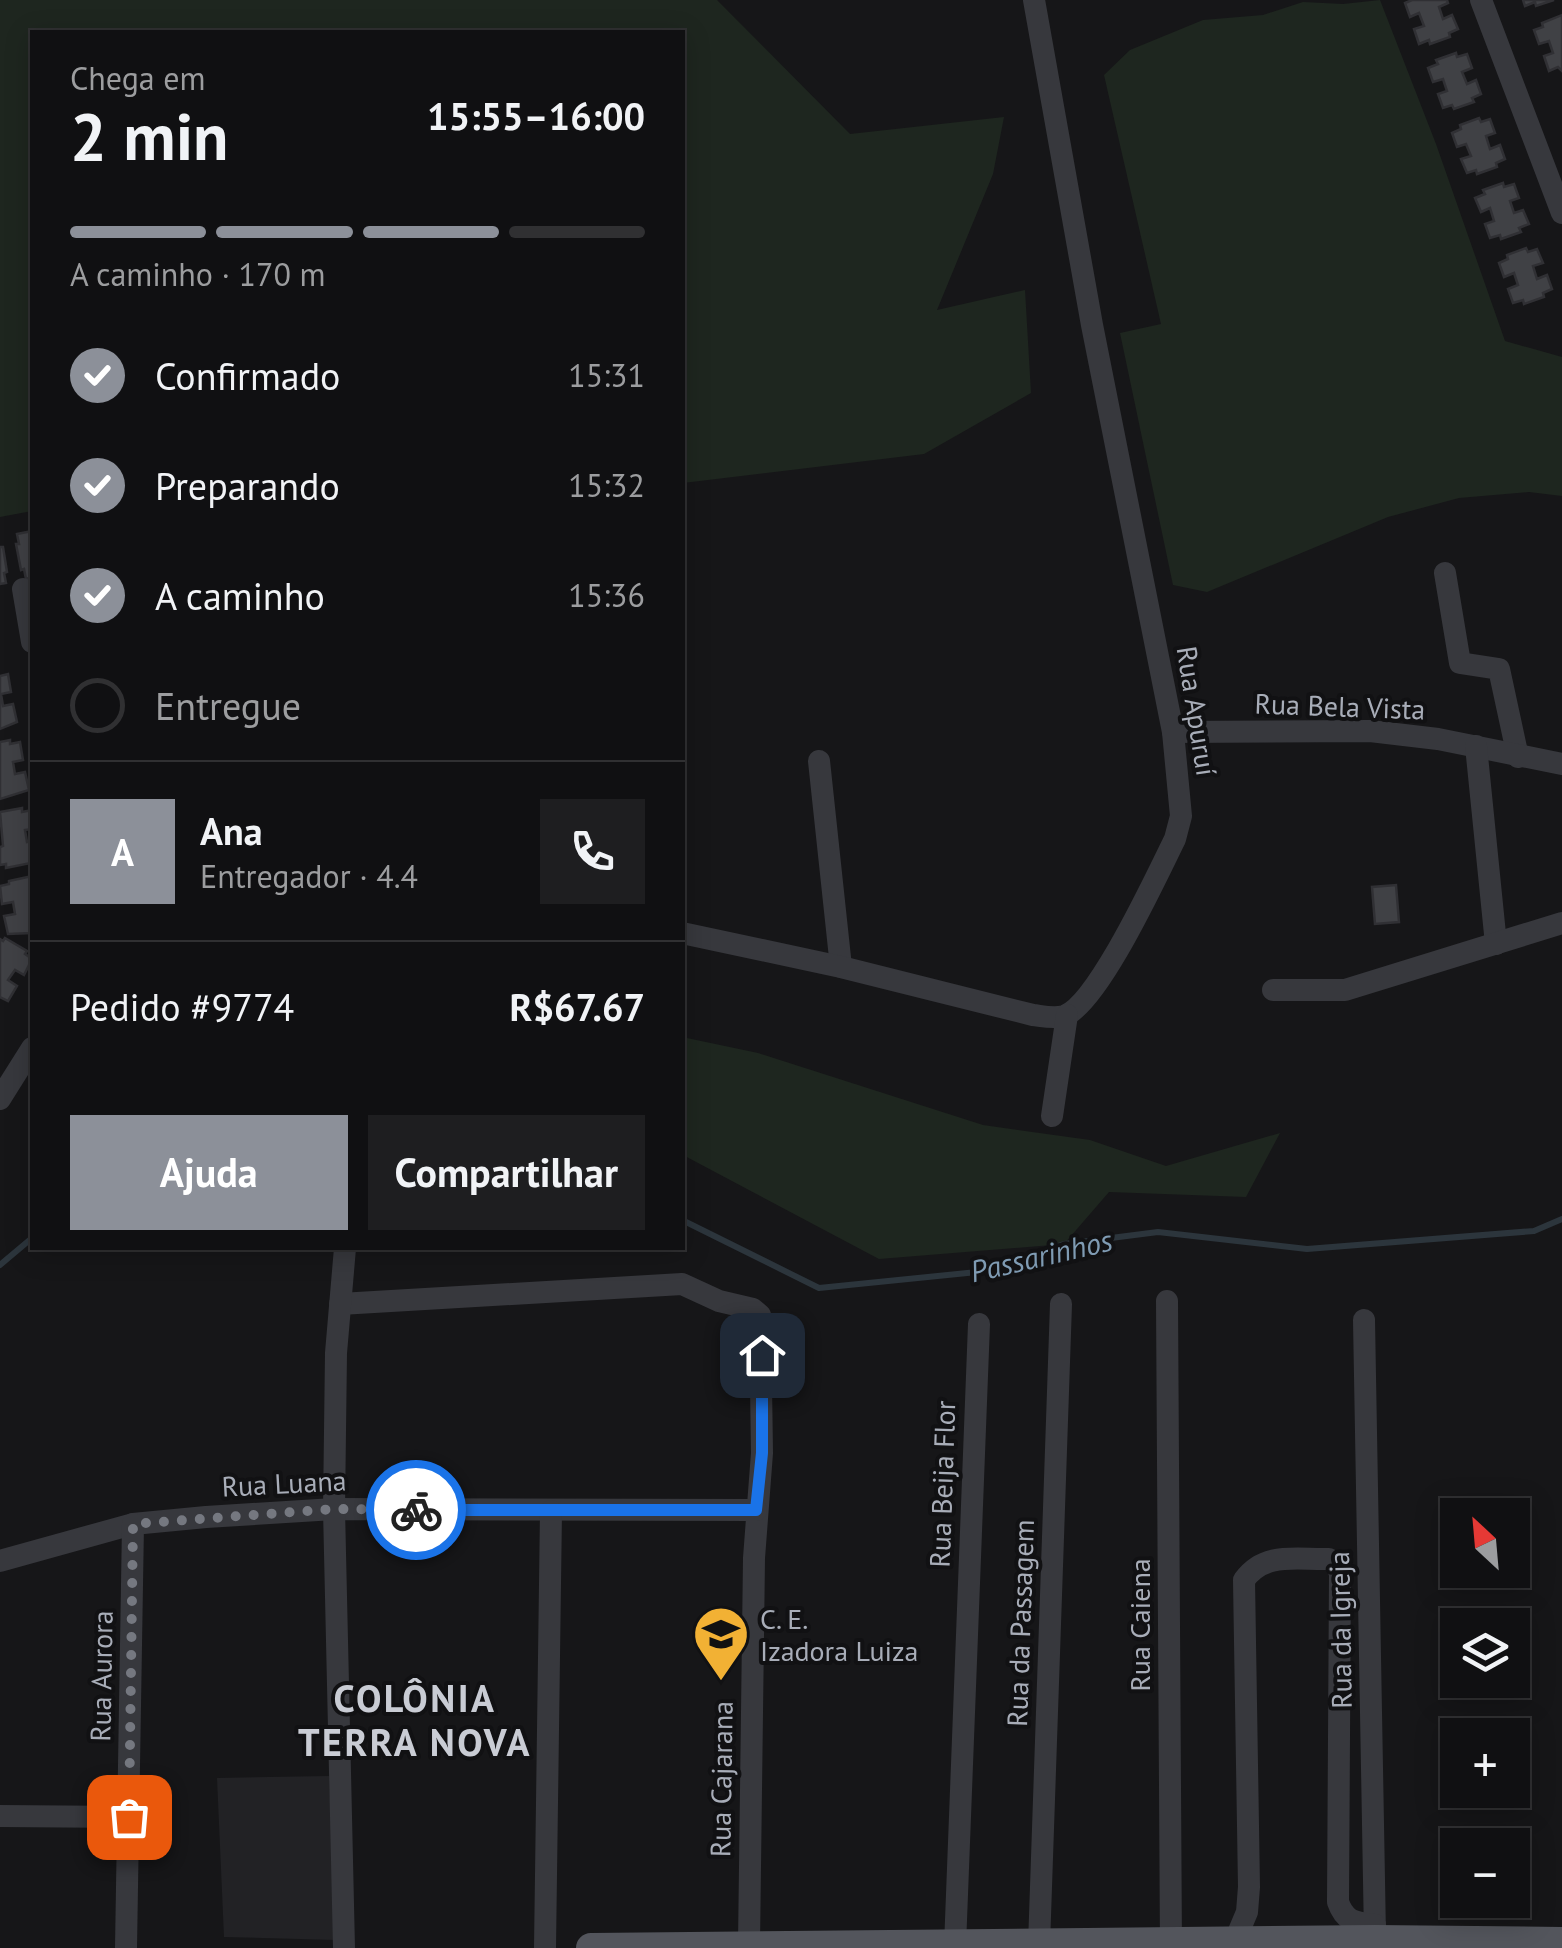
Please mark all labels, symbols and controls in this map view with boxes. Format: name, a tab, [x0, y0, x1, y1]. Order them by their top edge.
text: Chega em	[70, 57, 206, 99]
text: 15:55–16:00	[427, 91, 645, 140]
text: 2 min	[70, 94, 229, 178]
text: A caminho · 170 m	[70, 253, 325, 295]
icon: check	[70, 348, 125, 403]
text: Confirmado	[155, 351, 340, 400]
text: 15:31	[568, 354, 645, 396]
icon: check	[70, 458, 125, 513]
text: Preparando	[155, 461, 340, 510]
text: 15:32	[568, 464, 645, 506]
icon: check	[70, 568, 125, 623]
text: A caminho	[155, 571, 325, 620]
text: 15:36	[568, 574, 645, 616]
street label: Rua Apuruí	[1169, 644, 1225, 778]
text: Entregue	[155, 681, 301, 730]
street label: Rua Bela Vista	[1254, 685, 1426, 727]
button: phone	[540, 799, 645, 904]
text: Ana	[200, 806, 263, 855]
text: A	[111, 827, 134, 876]
text: Entregador · 4.4	[200, 855, 418, 897]
text: Pedido #9774	[70, 982, 294, 1031]
text: R$67.67	[510, 982, 645, 1031]
button: Ajuda	[70, 1115, 348, 1230]
button: Compartilhar	[368, 1115, 645, 1230]
water label: Passarinhos	[966, 1220, 1116, 1290]
pin	[720, 1313, 805, 1398]
icon: home	[735, 1328, 790, 1383]
street label: Rua Beija Flor	[921, 1399, 963, 1568]
courier	[366, 1460, 466, 1560]
street label: Rua Luana	[221, 1461, 347, 1505]
icon: bike	[389, 1483, 444, 1538]
north arrow	[1440, 1498, 1530, 1588]
map controls	[1440, 1498, 1530, 1918]
street label: Rua da Passagem	[998, 1519, 1042, 1727]
street label: Rua da Igreja	[1320, 1551, 1360, 1709]
street label: Rua Caiena	[1121, 1558, 1158, 1692]
place label: C. E. Izadora Luiza	[760, 1600, 918, 1669]
school or university icon: C. E. Izadora Luiza	[691, 1604, 751, 1683]
button: layers	[1440, 1608, 1530, 1698]
street label: Rua Aurora	[81, 1610, 121, 1742]
district label: COLÔNIA TERRA NOVA	[298, 1673, 532, 1766]
street label: Rua Cajarana	[701, 1701, 741, 1857]
button: +	[1440, 1718, 1530, 1808]
pin	[87, 1775, 172, 1860]
icon: bag	[102, 1790, 157, 1845]
button: −	[1440, 1828, 1530, 1918]

